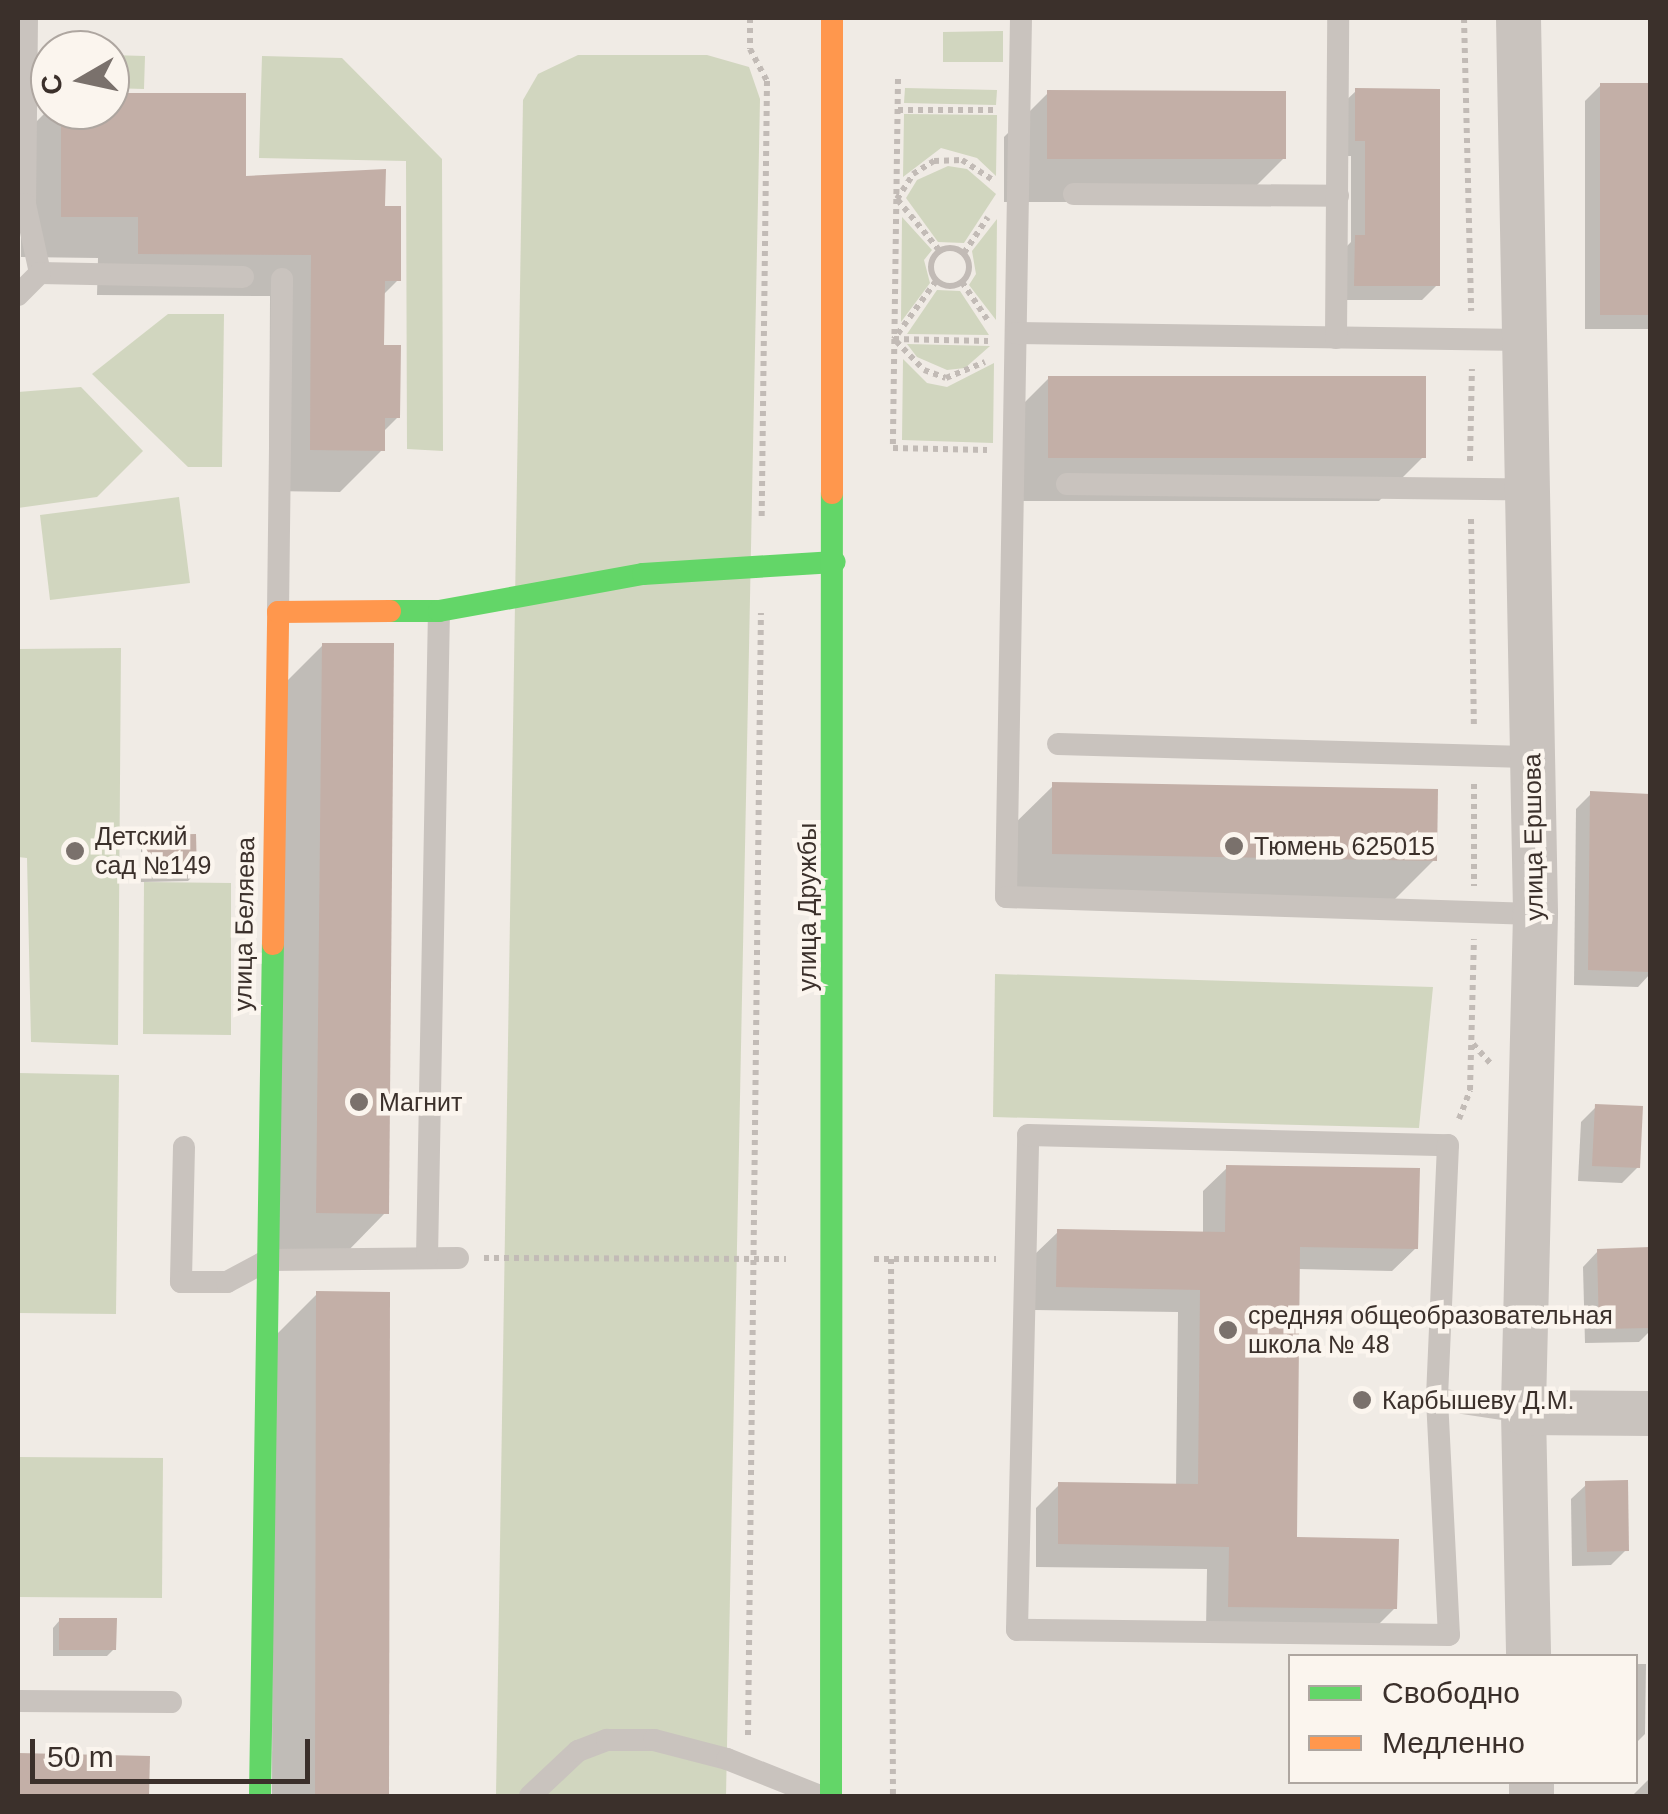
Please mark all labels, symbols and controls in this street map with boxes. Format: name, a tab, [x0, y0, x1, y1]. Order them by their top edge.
north arrow	[30, 30, 130, 130]
text: С	[35, 72, 69, 97]
street label: улица Ершова	[1517, 753, 1549, 921]
place label: Детский сад №149	[95, 822, 211, 881]
street label: улица Дружбы	[792, 823, 822, 991]
place label: Тюмень 625015	[1254, 831, 1435, 861]
marker: Тюмень 625015	[1223, 835, 1245, 857]
street label: улица Беляева	[227, 837, 261, 1011]
marker: Детский сад №149	[64, 840, 86, 862]
place label: Магнит	[379, 1087, 462, 1117]
marker: Магнит	[348, 1091, 370, 1113]
place label: средняя общеобразовательная школа № 48	[1248, 1301, 1613, 1360]
marker: средняя общеобразовательная школа № 48	[1217, 1319, 1239, 1341]
place label: Карбышеву Д.М.	[1382, 1385, 1574, 1415]
marker: Карбышеву Д.М.	[1351, 1389, 1373, 1411]
legend	[1288, 1654, 1638, 1784]
text: Свободно	[1382, 1676, 1520, 1709]
scale bar	[35, 1719, 315, 1781]
text: Медленно	[1382, 1726, 1525, 1759]
text: 50 m	[47, 1740, 114, 1773]

